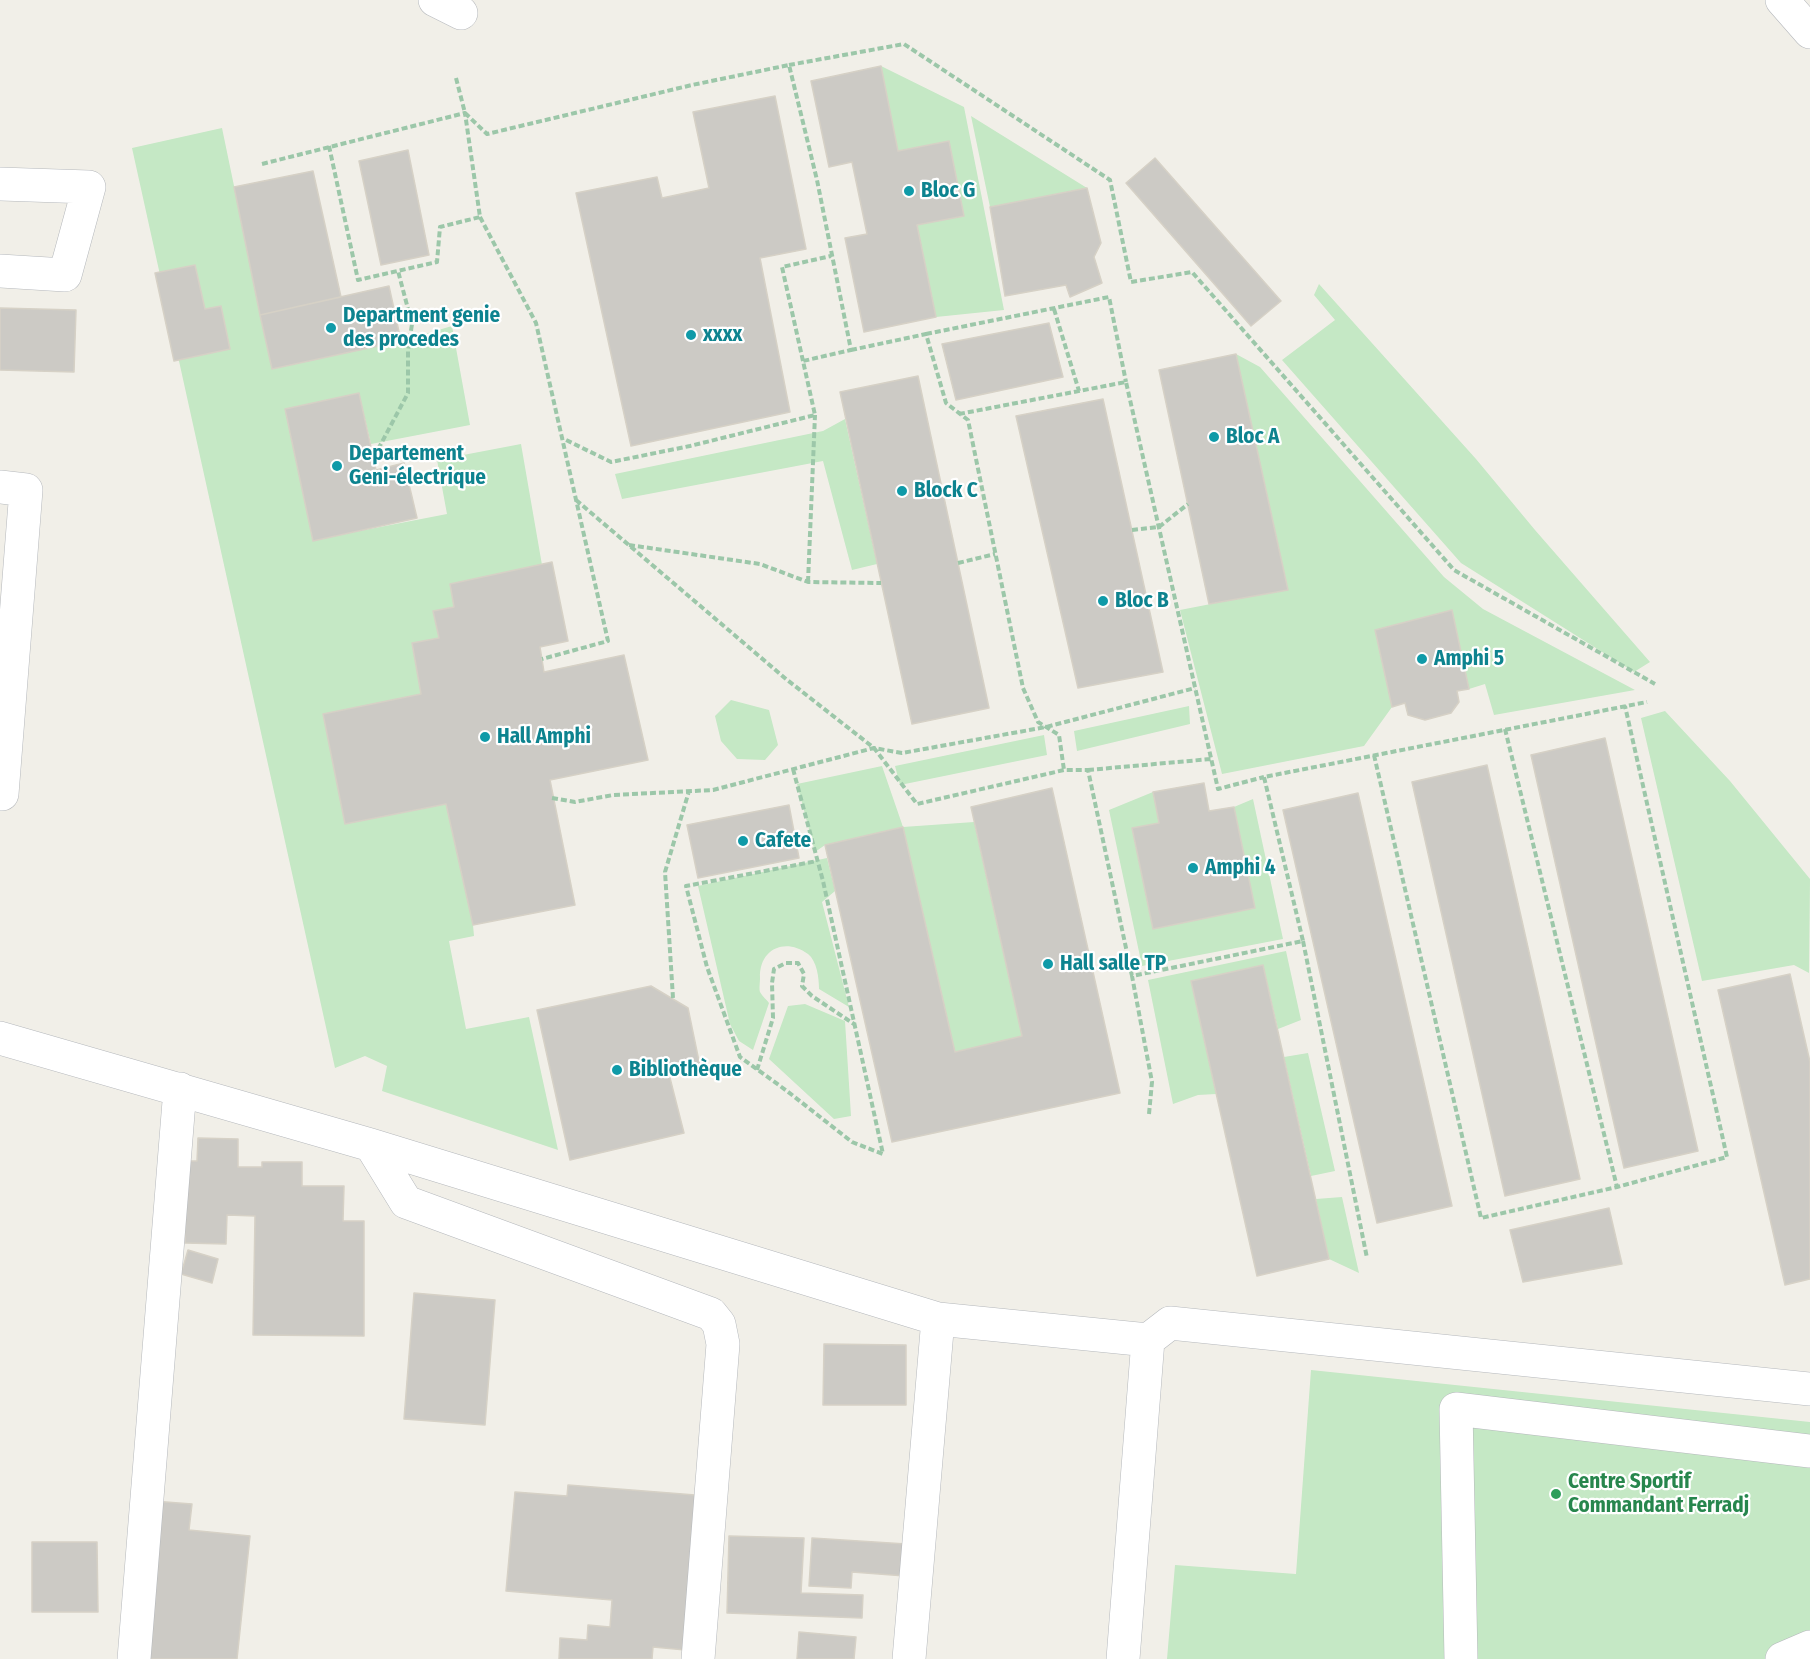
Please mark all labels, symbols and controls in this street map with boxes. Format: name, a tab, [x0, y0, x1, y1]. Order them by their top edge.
place label: Bloc G	[921, 178, 975, 204]
marker: Bloc G	[902, 184, 916, 198]
place label: Department genie des procedes	[343, 303, 500, 353]
marker: Department genie des procedes	[324, 321, 338, 335]
place label: xxxx	[703, 322, 742, 348]
marker: xxxx	[684, 328, 698, 342]
place label: Bloc A	[1226, 424, 1280, 450]
marker: Bloc A	[1207, 430, 1221, 444]
place label: Departement Geni-électrique	[349, 441, 486, 491]
marker: Departement Geni-électrique	[330, 459, 344, 473]
place label: Block C	[914, 478, 978, 504]
marker: Block C	[895, 484, 909, 498]
place label: Bloc B	[1115, 588, 1169, 614]
marker: Bloc B	[1096, 594, 1110, 608]
place label: Amphi 5	[1434, 646, 1504, 672]
marker: Amphi 5	[1415, 652, 1429, 666]
place label: Hall Amphi	[497, 724, 591, 750]
marker: Hall Amphi	[478, 730, 492, 744]
place label: Cafete	[755, 828, 811, 854]
marker: Cafete	[736, 834, 750, 848]
place label: Amphi 4	[1205, 855, 1275, 881]
marker: Amphi 4	[1186, 861, 1200, 875]
place label: Hall salle TP	[1060, 951, 1166, 977]
marker: Hall salle TP	[1041, 957, 1055, 971]
place label: Bibliothèque	[629, 1057, 742, 1083]
marker: Bibliothèque	[610, 1063, 624, 1077]
place label: Centre Sportif Commandant Ferradj	[1568, 1469, 1749, 1519]
marker: Centre Sportif Commandant Ferradj	[1549, 1487, 1563, 1501]

